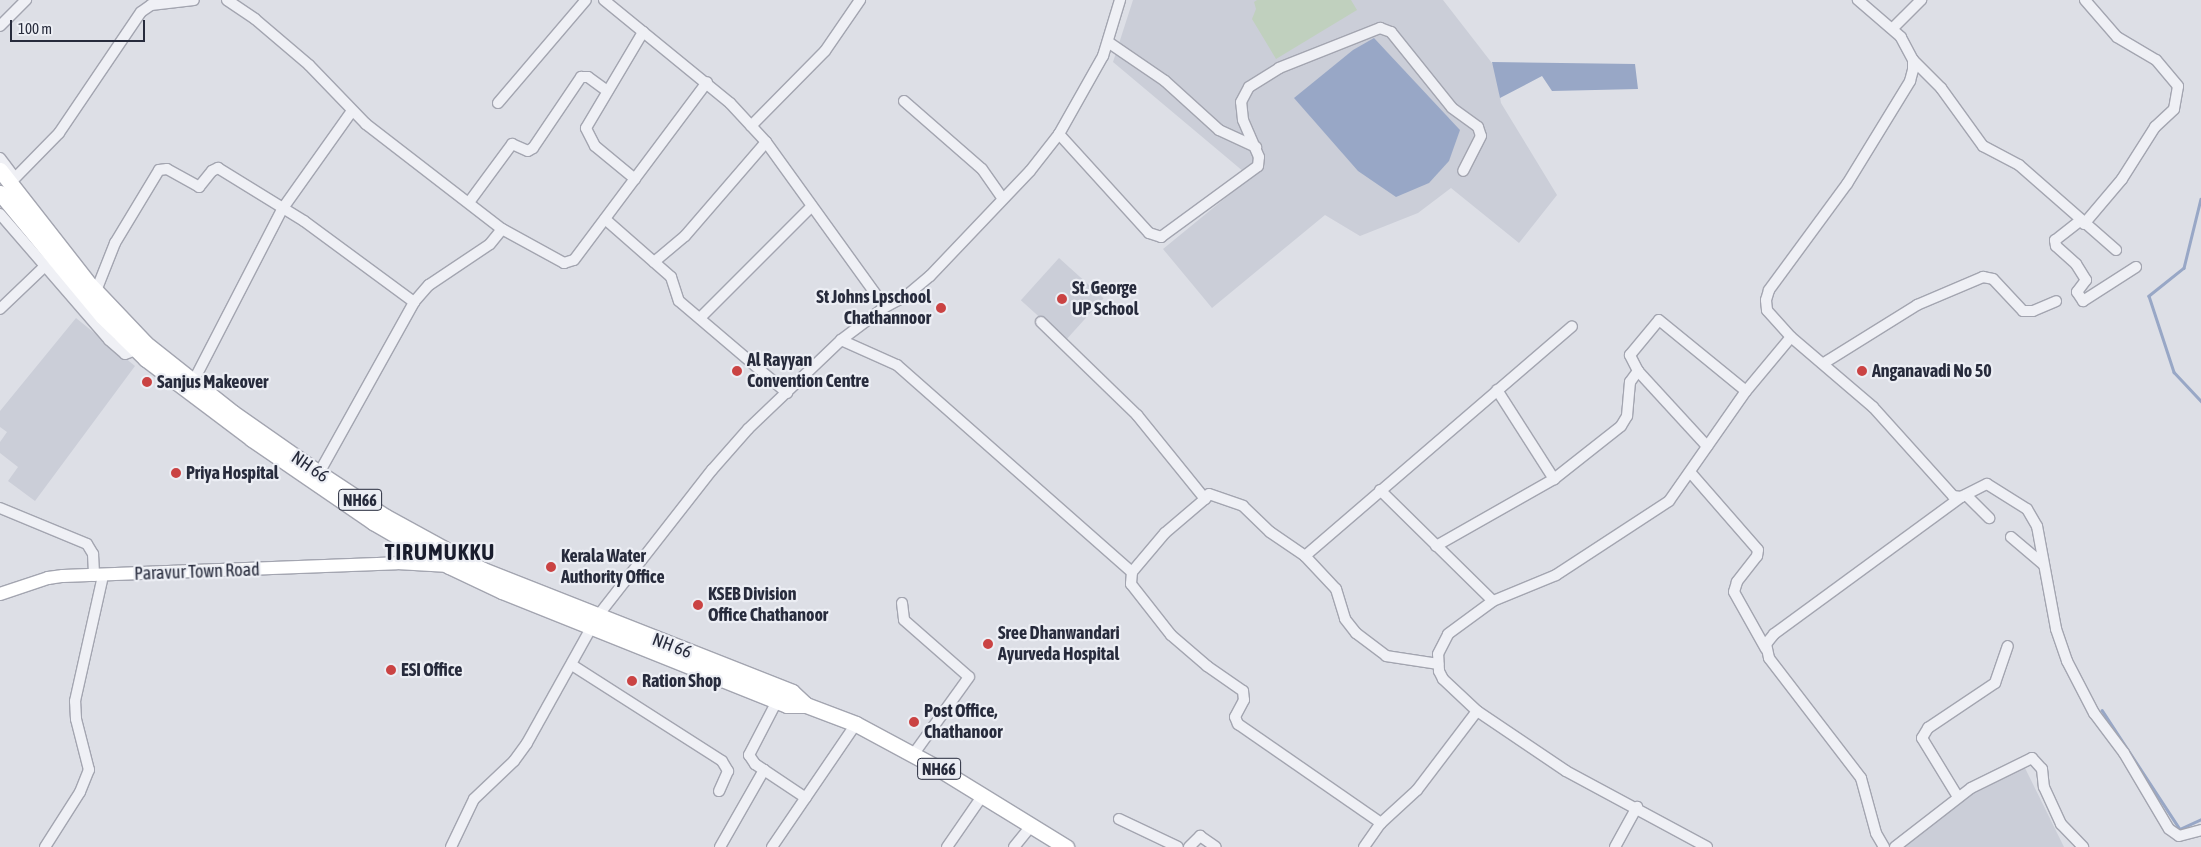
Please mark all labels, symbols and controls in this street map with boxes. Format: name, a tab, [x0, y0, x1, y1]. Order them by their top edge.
scale bar	[12, 10, 148, 42]
text: 100 m	[18, 20, 52, 37]
place label: St. George UP School	[1072, 278, 1139, 320]
place label: St Johns Lpschool Chathannoor	[816, 287, 931, 330]
marker: St. George UP School	[1056, 293, 1068, 305]
marker: St Johns Lpschool Chathannoor	[935, 302, 947, 314]
place label: Al Rayyan Convention Centre	[747, 350, 869, 392]
place label: Anganavadi No 50	[1872, 360, 1992, 382]
marker: Al Rayyan Convention Centre	[731, 365, 743, 377]
marker: Anganavadi No 50	[1856, 365, 1868, 377]
place label: Sanjus Makeover	[157, 371, 268, 393]
marker: Sanjus Makeover	[141, 376, 153, 388]
street label: NH 66	[287, 447, 333, 487]
place label: Priya Hospital	[186, 462, 279, 484]
marker: Priya Hospital	[170, 467, 182, 479]
road number: NH66	[338, 486, 382, 514]
district label: TIRUMUKKU	[384, 540, 496, 566]
place label: Kerala Water Authority Office	[561, 546, 665, 588]
street label: Paravur Town Road	[134, 559, 260, 585]
marker: Kerala Water Authority Office	[545, 561, 557, 573]
place label: KSEB Division Office Chathanoor	[708, 584, 828, 626]
marker: KSEB Division Office Chathanoor	[692, 599, 704, 611]
place label: Sree Dhanwandari Ayurveda Hospital	[998, 623, 1120, 666]
street label: NH 66	[649, 629, 695, 663]
marker: Sree Dhanwandari Ayurveda Hospital	[982, 638, 994, 650]
place label: ESI Office	[401, 659, 463, 681]
marker: ESI Office	[385, 664, 397, 676]
place label: Ration Shop	[642, 670, 722, 692]
marker: Ration Shop	[626, 675, 638, 687]
place label: Post Office, Chathanoor	[924, 701, 1002, 744]
marker: Post Office, Chathanoor	[908, 716, 920, 728]
road number: NH66	[916, 756, 962, 782]

